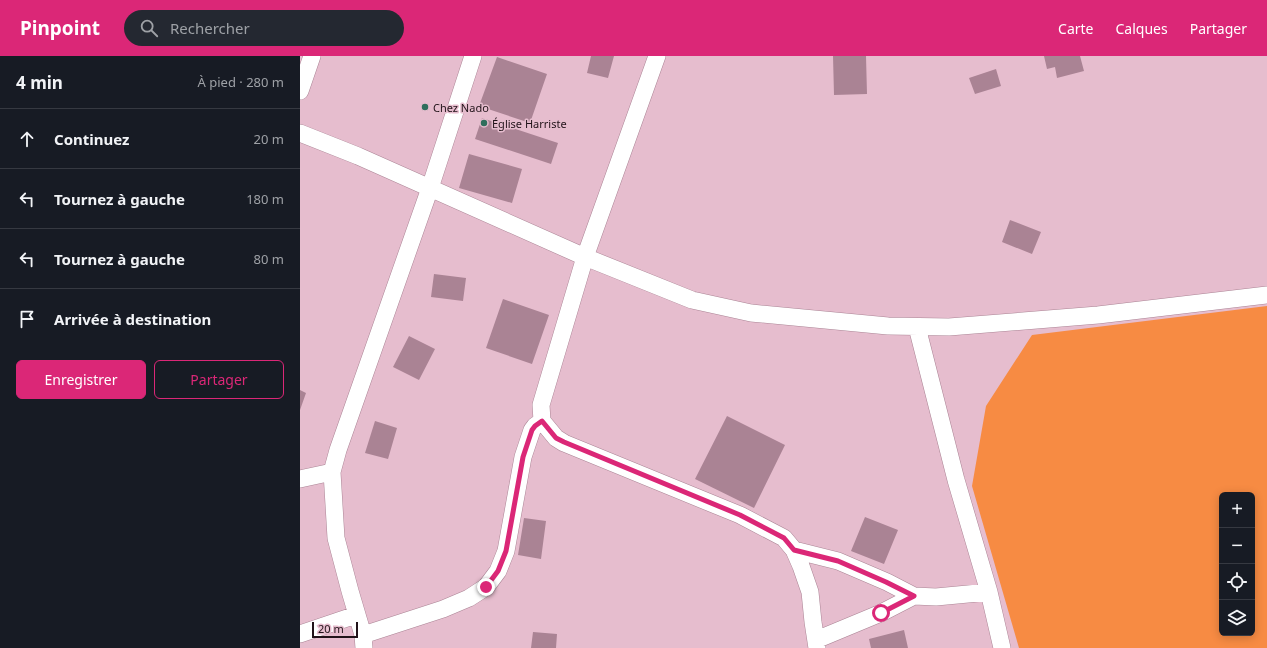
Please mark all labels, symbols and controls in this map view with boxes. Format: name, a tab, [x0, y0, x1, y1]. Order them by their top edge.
search box	[124, 10, 404, 46]
text: Pinpoint	[20, 15, 100, 41]
icon: search	[138, 17, 160, 39]
text: Rechercher	[170, 18, 250, 38]
text: Carte	[1058, 19, 1094, 38]
text: Calques	[1116, 19, 1168, 38]
text: Partager	[1190, 19, 1247, 38]
text: 4 min	[16, 71, 63, 94]
text: À pied · 280 m	[198, 73, 284, 91]
place label: Chez Nado	[433, 100, 489, 115]
marker: Chez Nado	[420, 102, 430, 112]
place label: Église Harriste	[492, 116, 567, 131]
marker: Église Harriste	[479, 118, 489, 128]
icon: ahead	[16, 128, 38, 150]
text: Continuez	[54, 129, 129, 149]
text: 20 m	[254, 130, 284, 148]
icon: left	[16, 188, 38, 210]
text: Tournez à gauche	[54, 189, 185, 209]
text: 180 m	[246, 190, 284, 208]
icon: left	[16, 248, 38, 270]
text: Tournez à gauche	[54, 249, 185, 269]
text: 80 m	[254, 250, 284, 268]
icon: arrive	[16, 308, 38, 330]
text: Arrivée à destination	[54, 309, 211, 329]
button: Enregistrer	[16, 360, 146, 399]
button: Partager	[154, 360, 284, 399]
map controls	[1219, 492, 1255, 636]
button: +	[1219, 492, 1255, 528]
button: −	[1219, 528, 1255, 564]
button: locate	[1219, 564, 1255, 600]
route end	[477, 578, 495, 596]
button: layers	[1219, 600, 1255, 636]
route start	[872, 604, 890, 622]
scale bar	[312, 620, 358, 639]
text: 20 m	[318, 621, 344, 636]

